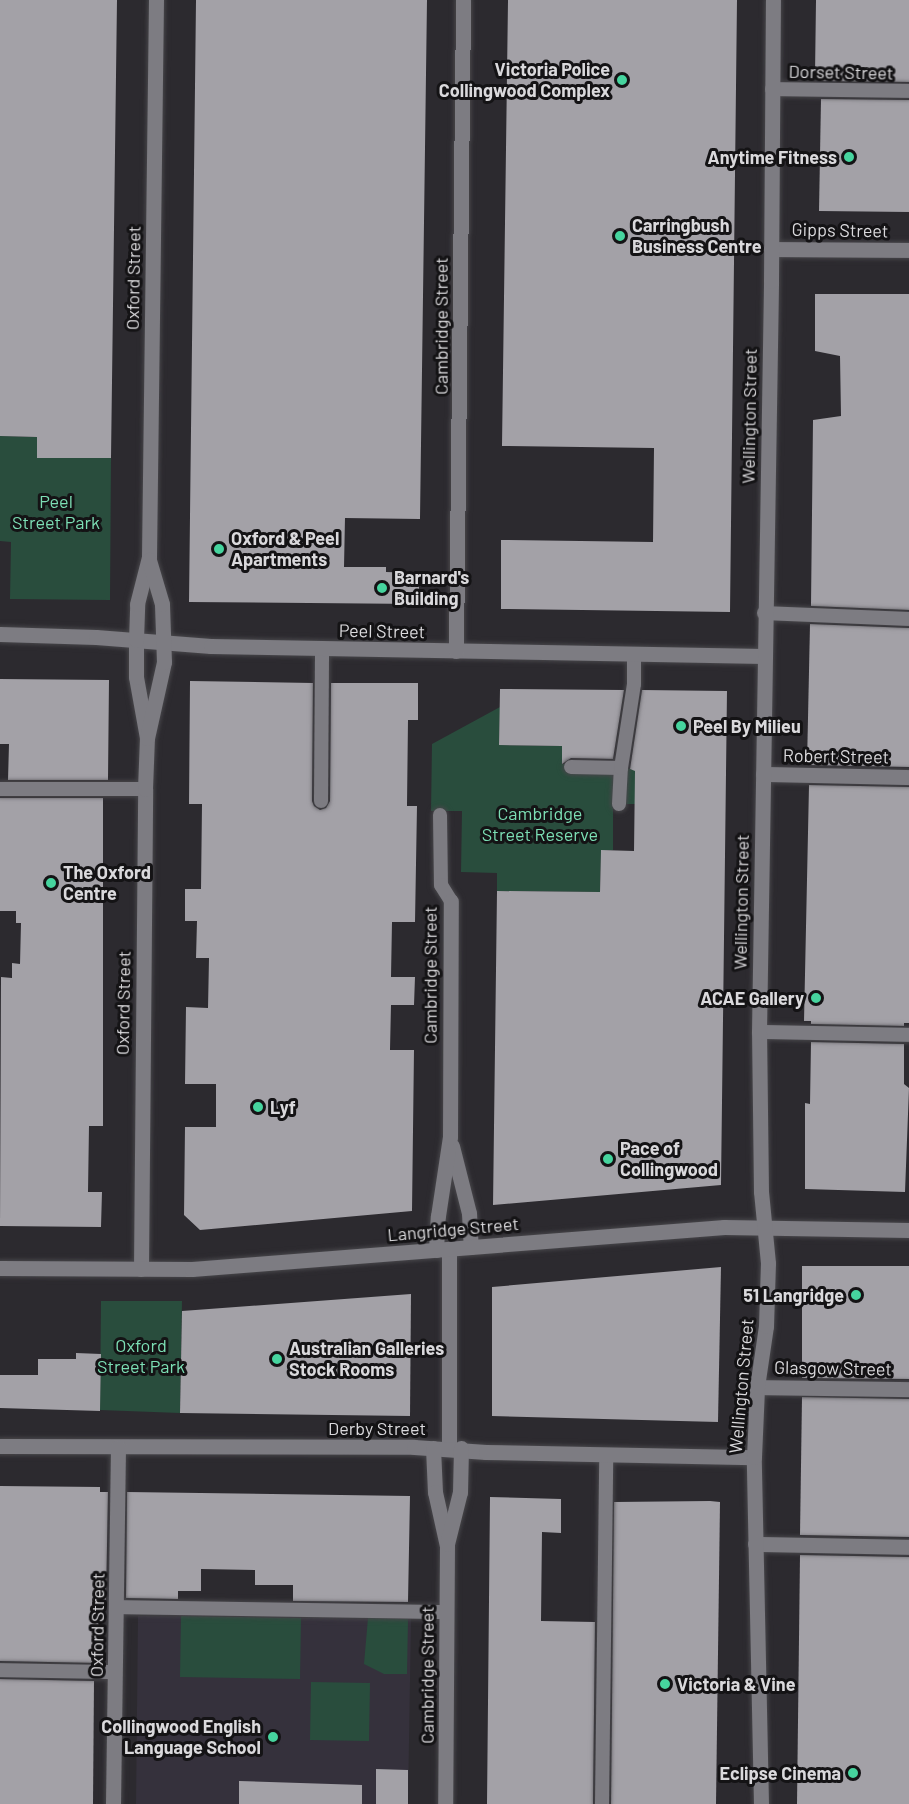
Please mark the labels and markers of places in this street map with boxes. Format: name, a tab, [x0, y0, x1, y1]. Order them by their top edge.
place label: Victoria Police Collingwood Complex	[439, 59, 610, 101]
marker: Victoria Police Collingwood Complex	[615, 73, 629, 87]
place label: Anytime Fitness	[708, 146, 837, 168]
marker: Anytime Fitness	[842, 150, 856, 164]
place label: Carringbush Business Centre	[632, 215, 761, 258]
marker: Carringbush Business Centre	[613, 229, 627, 243]
place label: Oxford & Peel Apartments	[231, 528, 339, 570]
marker: Oxford & Peel Apartments	[212, 542, 226, 556]
place label: Barnard's Building	[394, 567, 469, 610]
marker: Barnard's Building	[375, 581, 389, 595]
place label: Peel By Milieu	[693, 715, 801, 737]
marker: Peel By Milieu	[674, 719, 688, 733]
place label: The Oxford Centre	[63, 862, 151, 904]
marker: The Oxford Centre	[44, 876, 58, 890]
place label: ACAE Gallery	[700, 987, 804, 1009]
marker: ACAE Gallery	[809, 991, 823, 1005]
place label: Lyf	[270, 1096, 296, 1118]
marker: Lyf	[251, 1100, 265, 1114]
place label: Pace of Collingwood	[620, 1138, 718, 1180]
marker: Pace of Collingwood	[601, 1152, 615, 1166]
place label: 51 Langridge	[743, 1284, 844, 1306]
marker: 51 Langridge	[849, 1288, 863, 1302]
place label: Australian Galleries Stock Rooms	[289, 1338, 444, 1380]
marker: Australian Galleries Stock Rooms	[270, 1352, 284, 1366]
place label: Victoria & Vine	[677, 1673, 795, 1695]
marker: Victoria & Vine	[658, 1677, 672, 1691]
place label: Collingwood English Language School	[101, 1716, 261, 1758]
marker: Collingwood English Language School	[266, 1730, 280, 1744]
place label: Eclipse Cinema	[719, 1762, 841, 1784]
marker: Eclipse Cinema	[846, 1766, 860, 1780]

